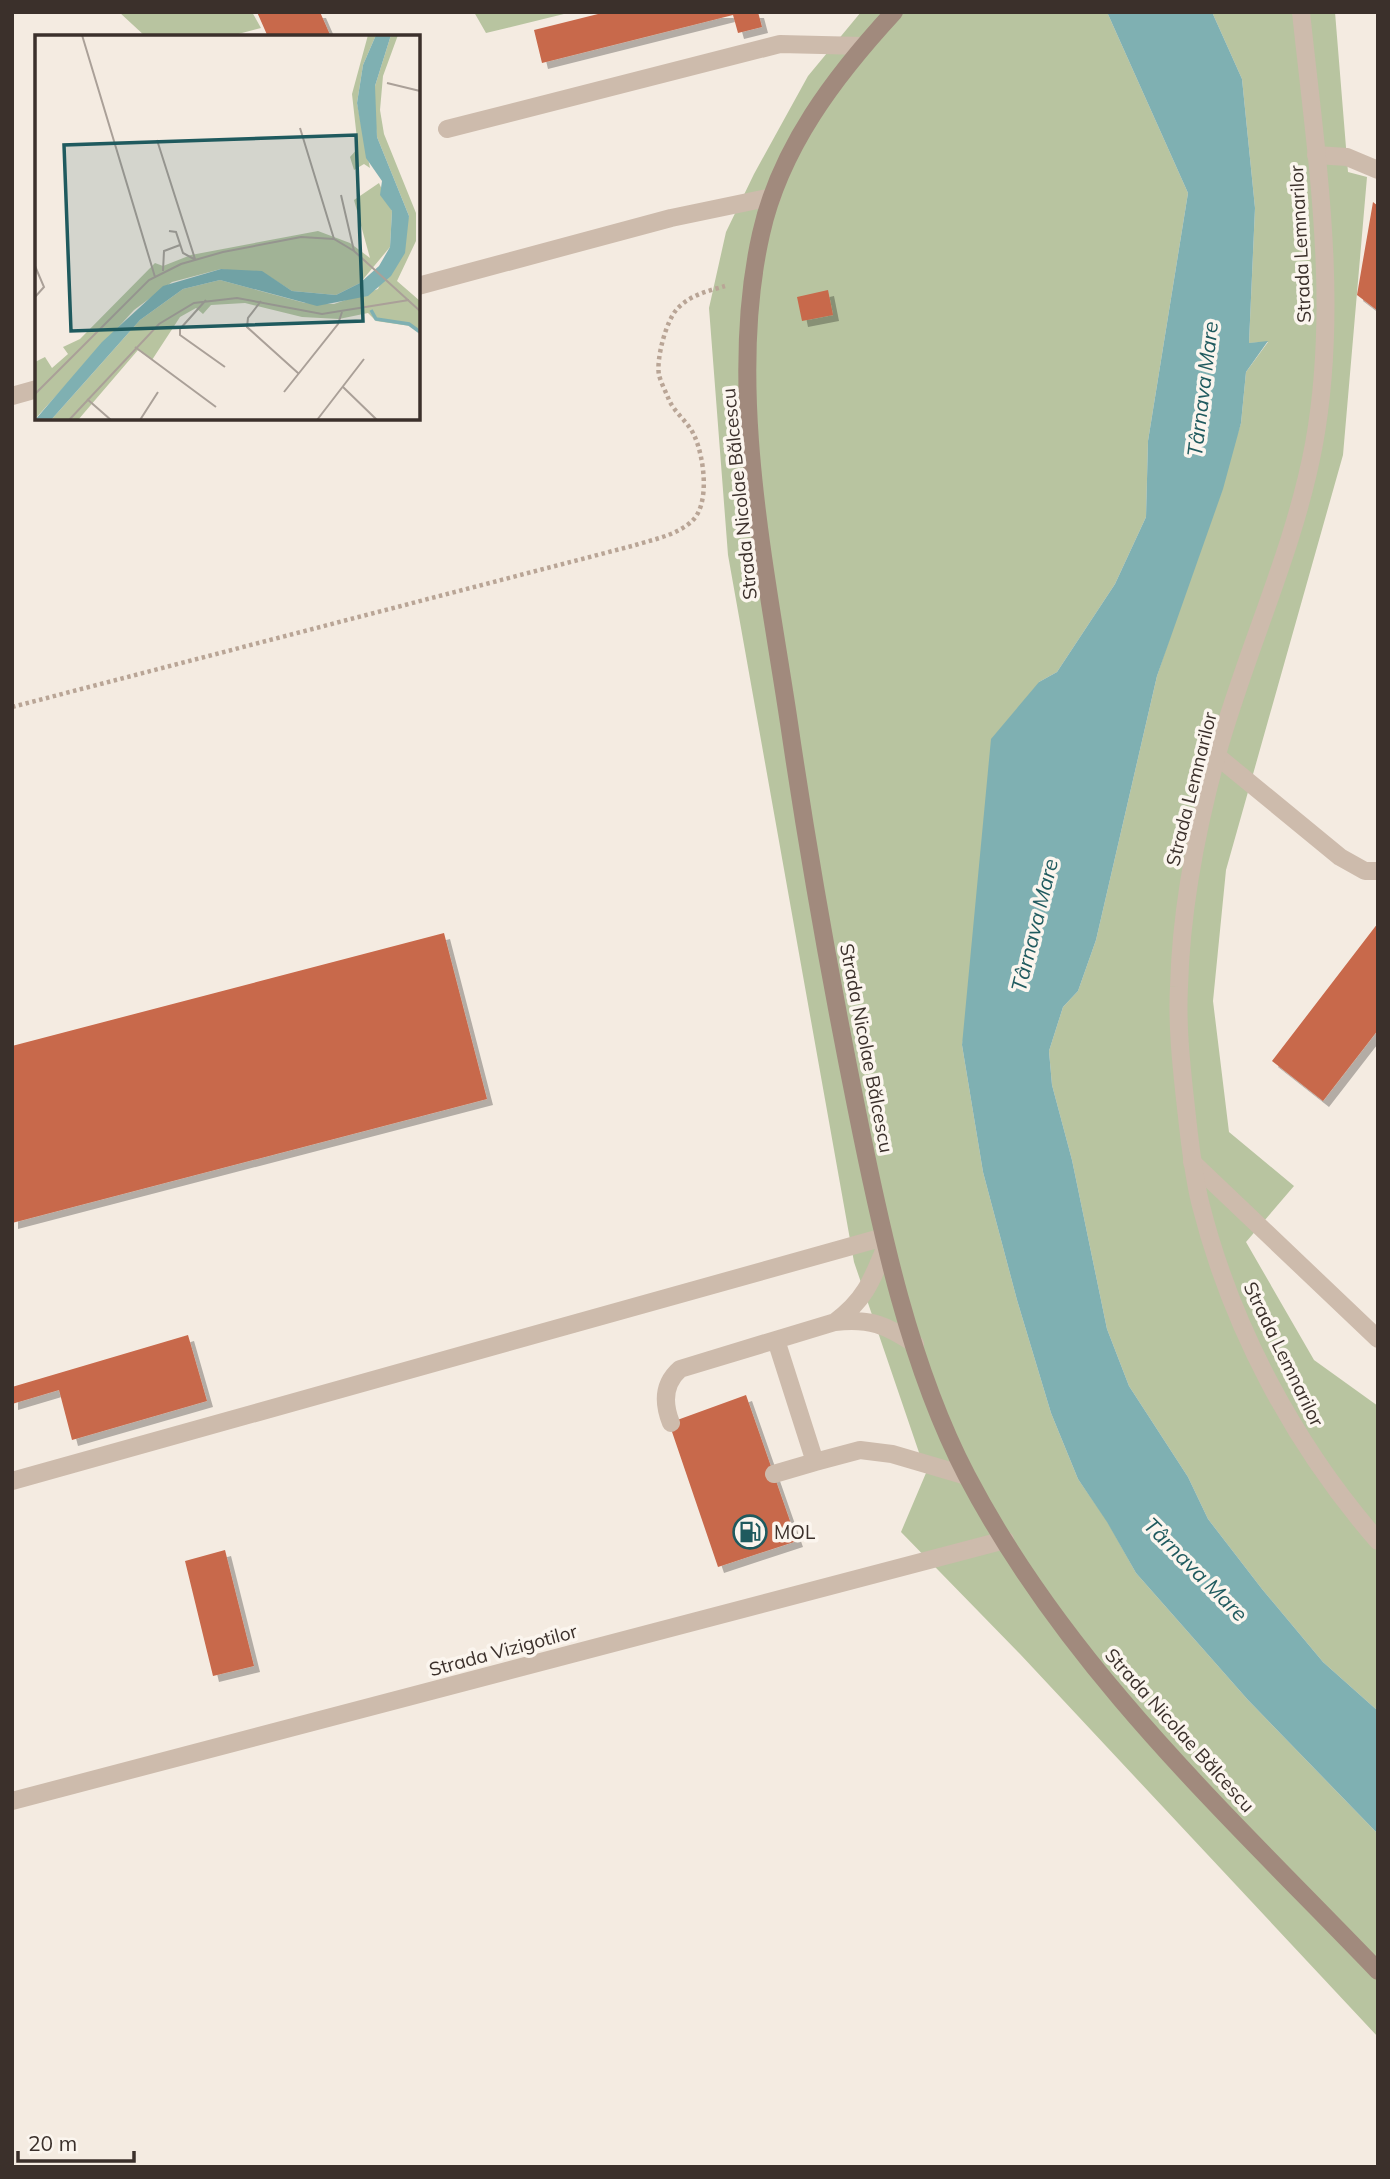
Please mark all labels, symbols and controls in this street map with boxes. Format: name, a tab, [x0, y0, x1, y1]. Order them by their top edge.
inset map	[35, 35, 420, 420]
street label: Strada Lemnarilor	[1284, 164, 1316, 323]
water label: Târnava Mare	[1181, 320, 1223, 458]
street label: Strada Nicolae Bălcescu	[716, 387, 762, 601]
street label: Strada Lemnarilor	[1160, 709, 1222, 869]
water label: Târnava Mare	[1005, 856, 1063, 994]
street label: Strada Nicolae Bălcescu	[835, 941, 899, 1155]
street label: Strada Lemnarilor	[1239, 1278, 1329, 1430]
water label: Târnava Mare	[1139, 1512, 1253, 1626]
fuel station icon: MOL	[731, 1513, 769, 1551]
place label: MOL	[774, 1520, 816, 1544]
street label: Strada Vizigotilor	[426, 1619, 580, 1681]
street label: Strada Nicolae Bălcescu	[1100, 1643, 1260, 1817]
scale bar	[18, 2120, 133, 2164]
text: 20 m	[28, 2130, 77, 2156]

